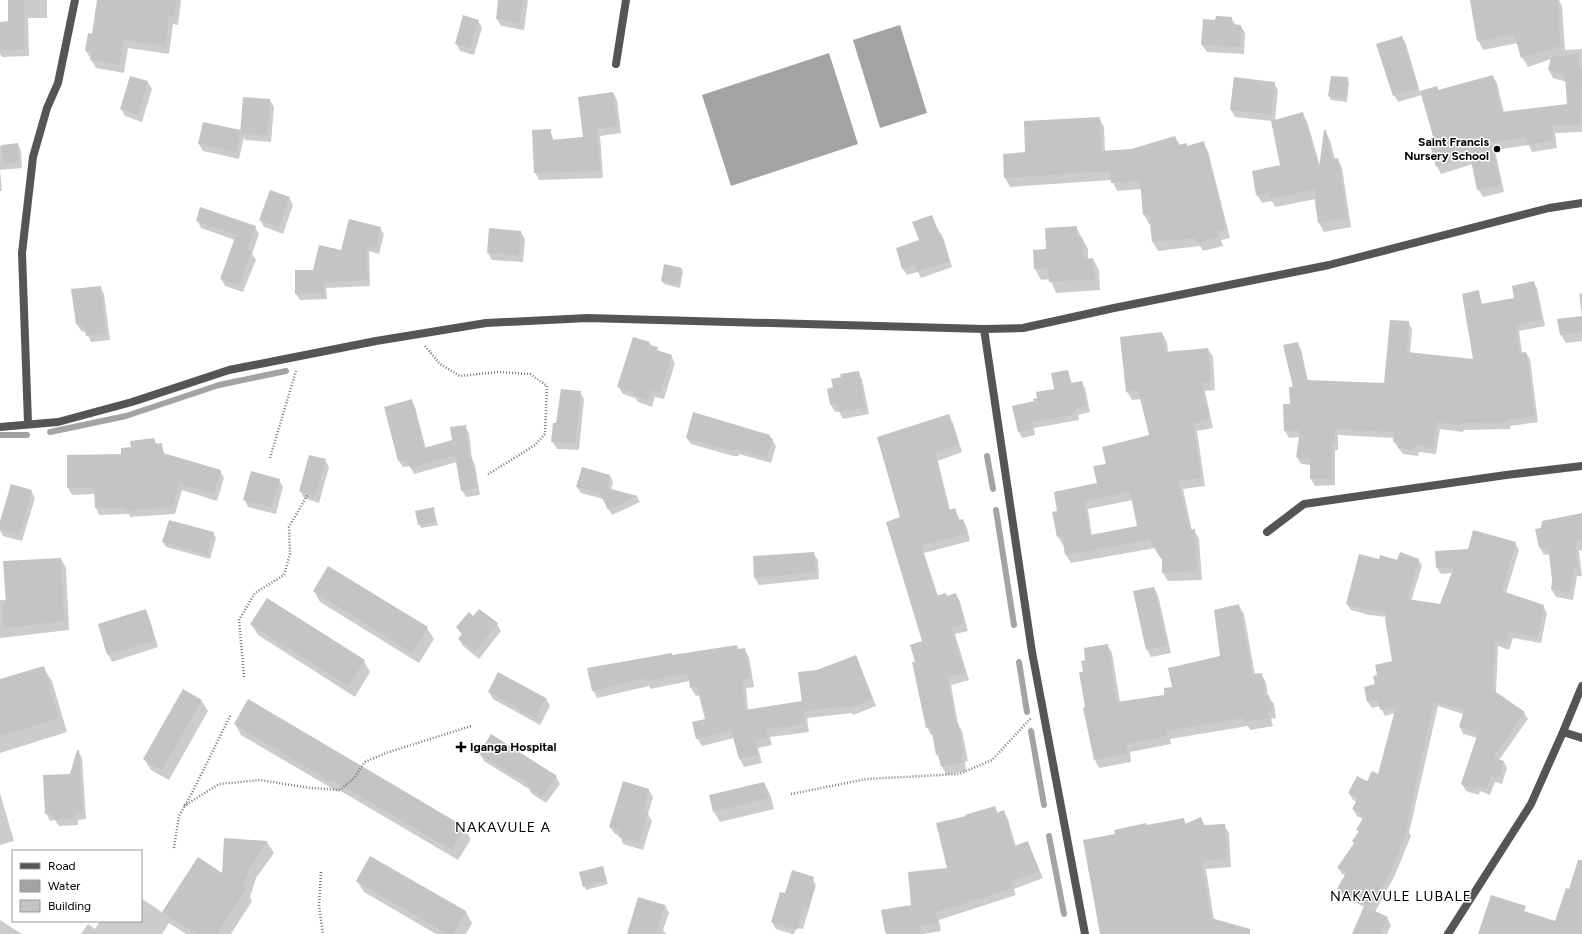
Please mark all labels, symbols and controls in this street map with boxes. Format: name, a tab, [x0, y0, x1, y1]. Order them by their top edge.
place label: Saint Francis Nursery School	[1404, 135, 1489, 163]
marker: Saint Francis Nursery School	[1492, 144, 1502, 154]
place label: Iganga Hospital	[470, 740, 556, 754]
marker: Iganga Hospital	[455, 741, 467, 753]
district label: NAKAVULE A	[455, 819, 551, 836]
legend	[12, 850, 142, 922]
text: Road	[48, 859, 76, 873]
text: Water	[48, 879, 80, 893]
district label: NAKAVULE LUBALE	[1330, 888, 1472, 905]
text: Building	[48, 899, 91, 913]

